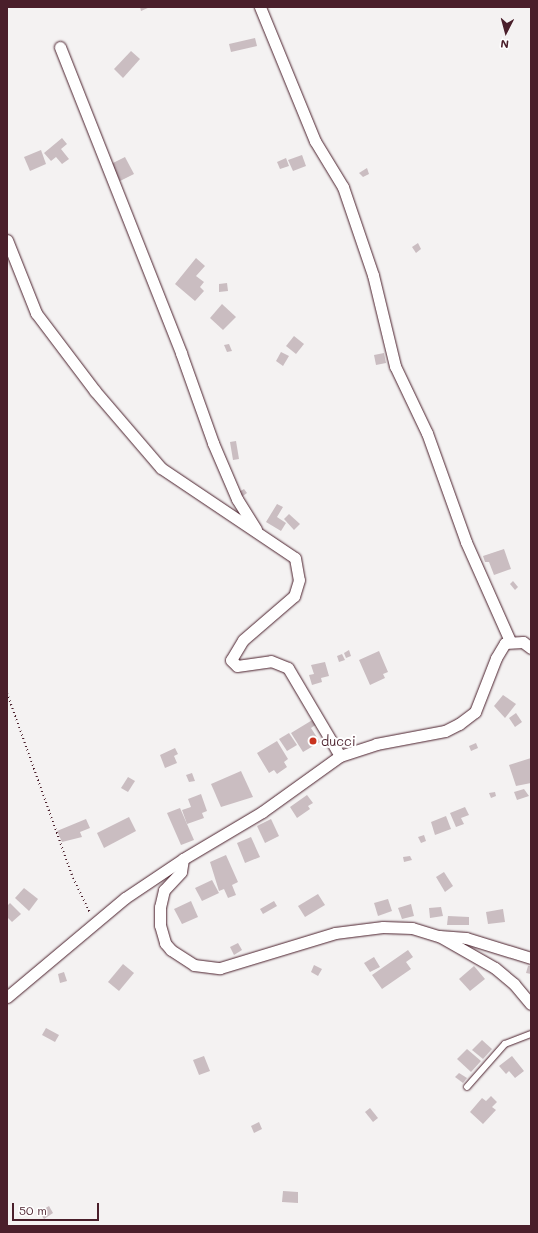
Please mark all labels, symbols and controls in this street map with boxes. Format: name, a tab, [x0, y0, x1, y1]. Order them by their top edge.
north arrow	[486, 12, 526, 52]
text: N	[500, 37, 510, 52]
place label: ducci	[321, 733, 356, 749]
marker: ducci	[308, 736, 318, 746]
scale bar	[14, 1195, 101, 1221]
text: 50 m	[19, 1202, 47, 1218]

